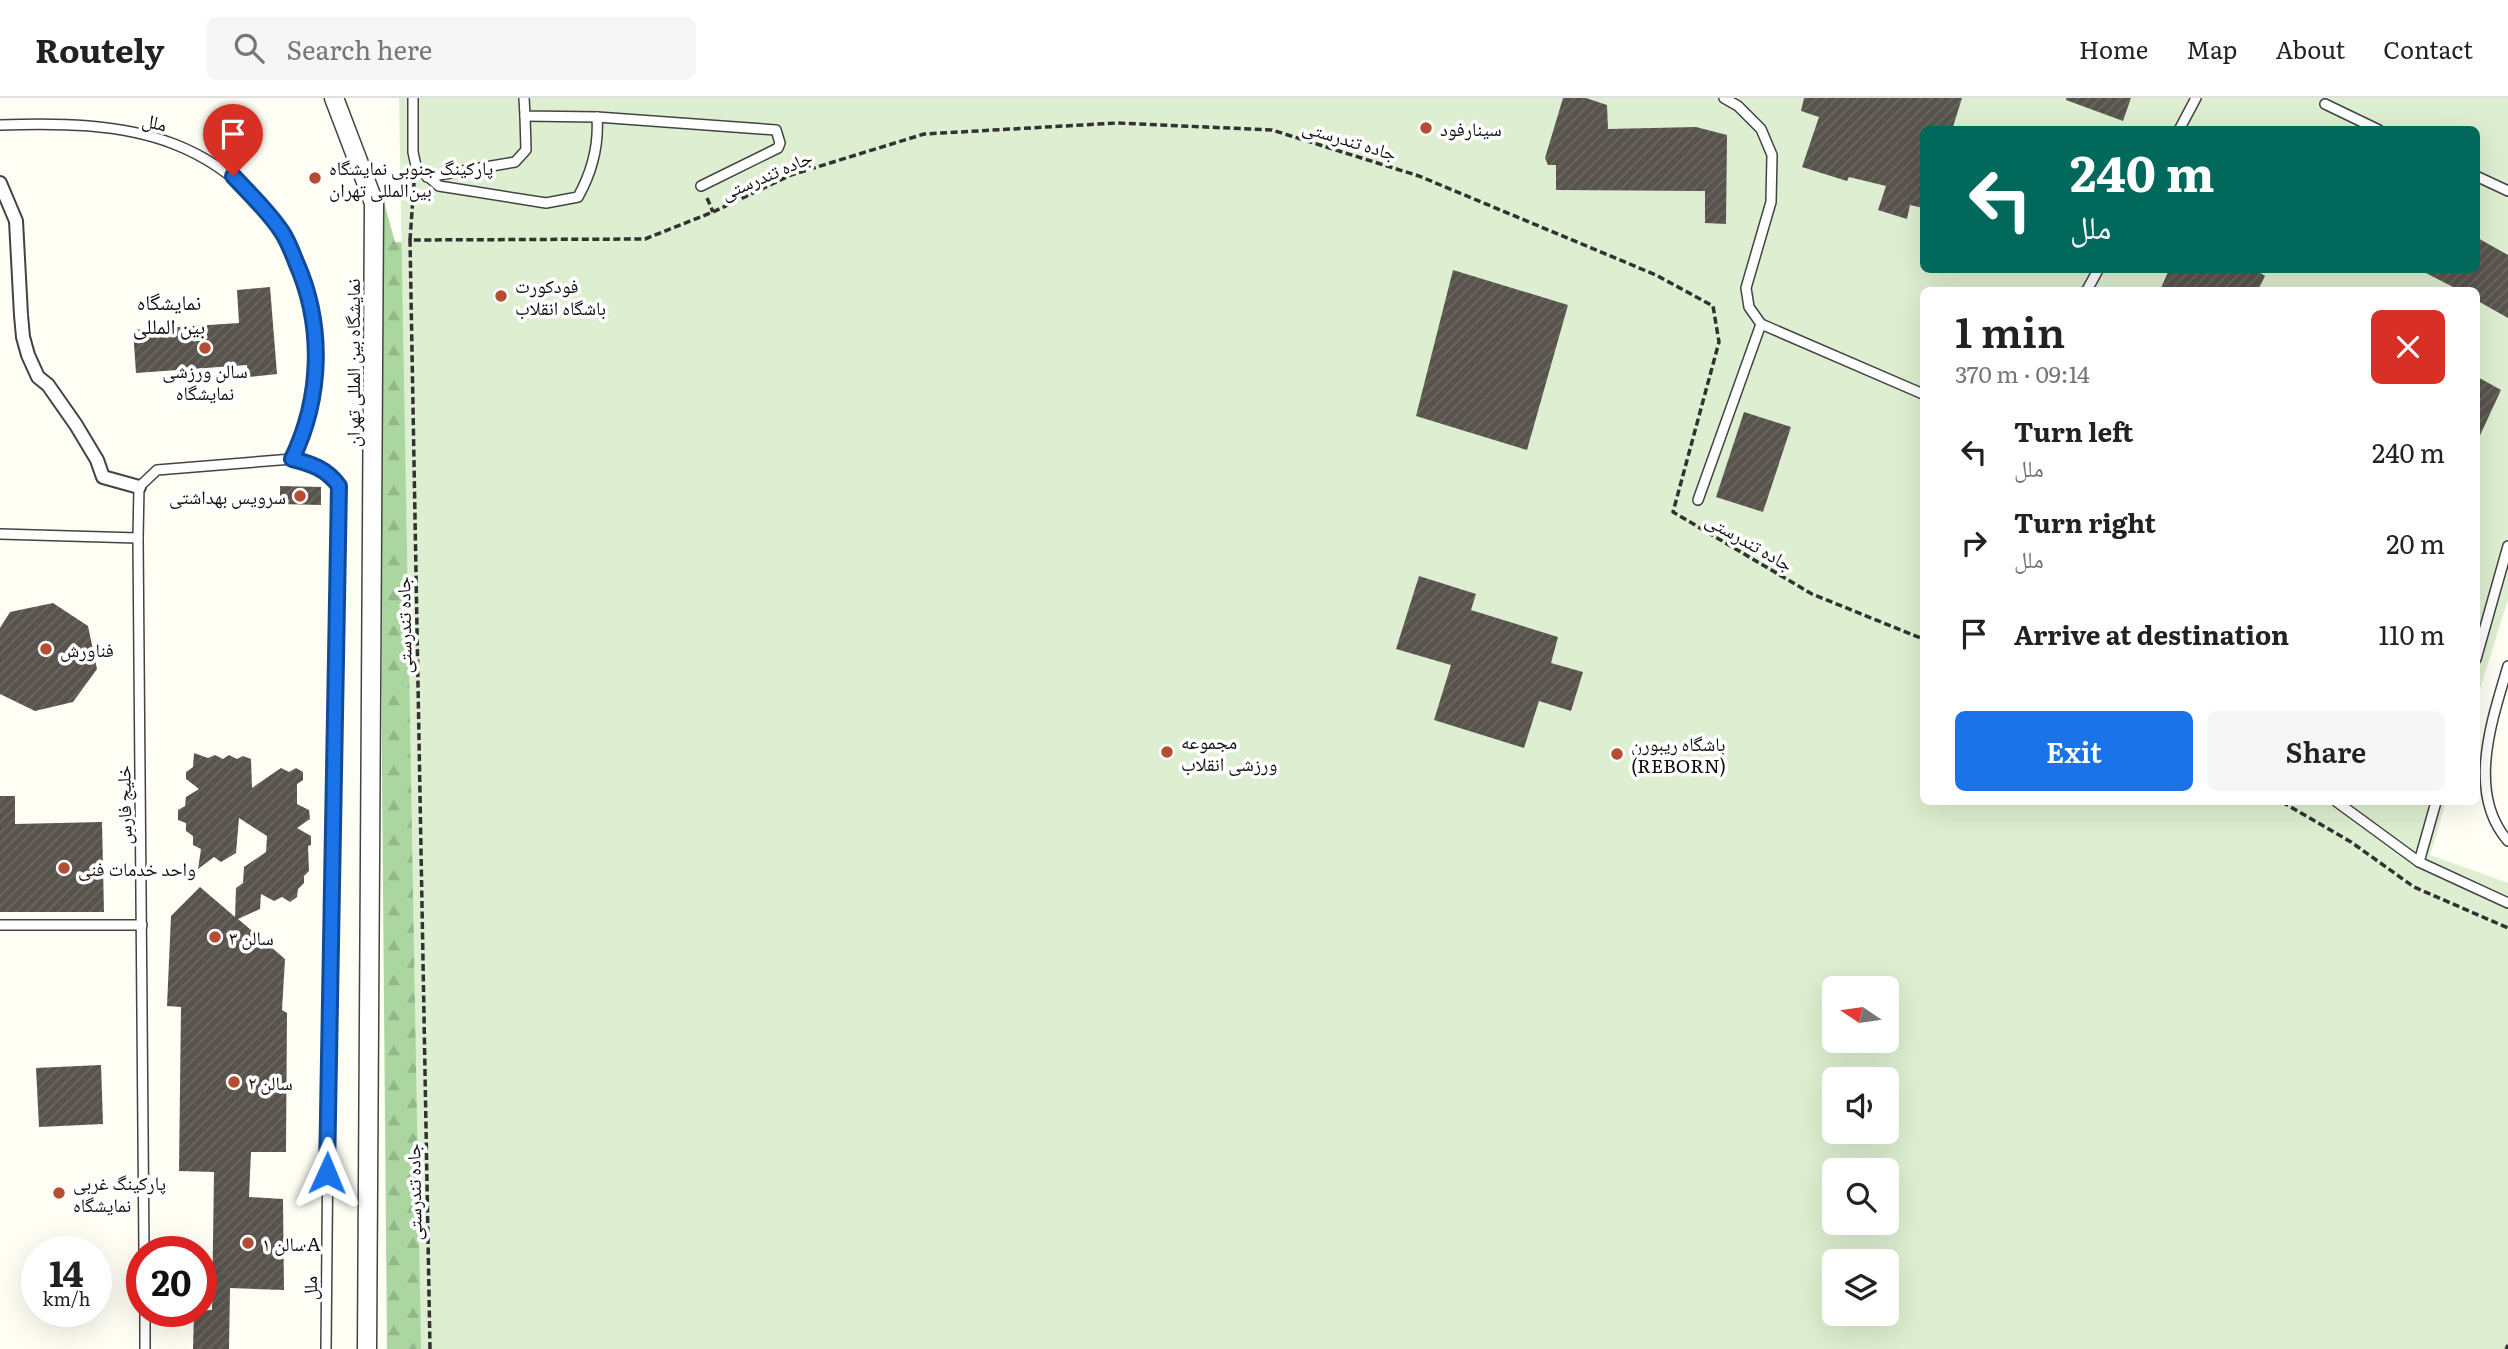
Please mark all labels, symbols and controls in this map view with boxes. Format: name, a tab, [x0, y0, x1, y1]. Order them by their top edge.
search box	[206, 17, 696, 80]
text: Routely	[35, 24, 164, 73]
icon: search	[230, 29, 268, 67]
text: Search here	[286, 29, 432, 68]
text: Home	[2079, 31, 2148, 66]
text: Map	[2186, 31, 2237, 66]
text: About	[2275, 31, 2345, 66]
text: Contact	[2383, 31, 2473, 66]
street label: ملل	[140, 104, 170, 138]
pin	[203, 104, 263, 176]
street label: جاده تندرستی	[1299, 111, 1401, 167]
place label: سینارفود	[1440, 114, 1502, 142]
icon: arrive	[214, 115, 252, 153]
marker: سینارفود	[1418, 120, 1434, 136]
text: 240 m	[2070, 134, 2215, 207]
street label: جاده تندرستی	[716, 142, 816, 206]
place label: پارکینگ جنوبی نمایشگاه بین‌المللی تهران	[329, 153, 493, 203]
icon: left	[1955, 154, 2046, 245]
marker: پارکینگ جنوبی نمایشگاه بین‌المللی تهران	[307, 170, 323, 186]
text: ملل	[2070, 201, 2111, 249]
place label: فودکورت باشگاه انقلاب	[515, 271, 606, 321]
street label: نمایشگاه بین المللی تهران	[338, 279, 366, 447]
district label: نمایشگاه بین المللی	[133, 285, 205, 340]
marker: فودکورت باشگاه انقلاب	[493, 288, 509, 304]
text: 1 min	[1955, 299, 2065, 361]
button: close	[2371, 310, 2445, 384]
marker: سالن ورزشی نمایشگاه	[197, 340, 213, 356]
place label: سالن ورزشی نمایشگاه	[162, 356, 248, 406]
text: 370 m · 09:14	[1955, 356, 2090, 390]
text: Turn left	[2014, 411, 2133, 450]
text: 240 m	[2372, 432, 2445, 471]
icon: left	[1955, 433, 1993, 471]
text: ملل	[2014, 450, 2044, 484]
place label: سرویس بهداشتی	[169, 482, 286, 510]
marker: سرویس بهداشتی	[292, 488, 308, 504]
text: Turn right	[2014, 502, 2156, 541]
street label: جاده تندرستی	[1701, 505, 1799, 577]
text: 20 m	[2386, 523, 2445, 562]
icon: right	[1955, 524, 1993, 562]
text: ملل	[2014, 541, 2044, 575]
street label: جاده تندرستی	[388, 576, 418, 674]
text: Arrive at destination	[2014, 614, 2289, 653]
text: 110 m	[2378, 614, 2445, 653]
icon: arrive	[1955, 615, 1993, 653]
place label: فناورش	[60, 635, 114, 663]
marker: فناورش	[38, 641, 54, 657]
button: Exit	[1955, 711, 2193, 791]
button: Share	[2207, 711, 2445, 791]
place label: مجموعه ورزشی انقلاب	[1181, 727, 1277, 777]
place label: باشگاه ریبورن (REBORN)	[1631, 729, 1726, 779]
marker: مجموعه ورزشی انقلاب	[1159, 744, 1175, 760]
marker: باشگاه ریبورن (REBORN)	[1609, 746, 1625, 762]
street label: خلیج فارس	[108, 765, 138, 845]
place label: واحد خدمات فنی	[78, 854, 196, 882]
marker: واحد خدمات فنی	[56, 860, 72, 876]
place label: سالن ۳	[229, 923, 274, 951]
marker: سالن ۳	[207, 929, 223, 945]
north arrow	[1822, 976, 1899, 1054]
map controls	[1822, 976, 1899, 1326]
button: sound	[1822, 1067, 1899, 1144]
place label: سالن ۲	[248, 1068, 293, 1096]
marker: سالن ۲	[226, 1074, 242, 1090]
position arrow	[290, 1136, 364, 1210]
street label: جاده تندرستی	[398, 1143, 428, 1241]
button: search	[1822, 1158, 1899, 1235]
place label: پارکینگ غربی نمایشگاه	[73, 1168, 166, 1218]
marker: پارکینگ غربی نمایشگاه	[51, 1185, 67, 1201]
place label: سالن ۱A	[262, 1229, 321, 1257]
marker: سالن ۱A	[240, 1235, 256, 1251]
speed limit sign: 20	[126, 1236, 217, 1327]
text: 14	[49, 1246, 84, 1298]
button: layers	[1822, 1249, 1899, 1326]
street label: ملل	[295, 1276, 323, 1300]
text: km/h	[43, 1285, 90, 1312]

